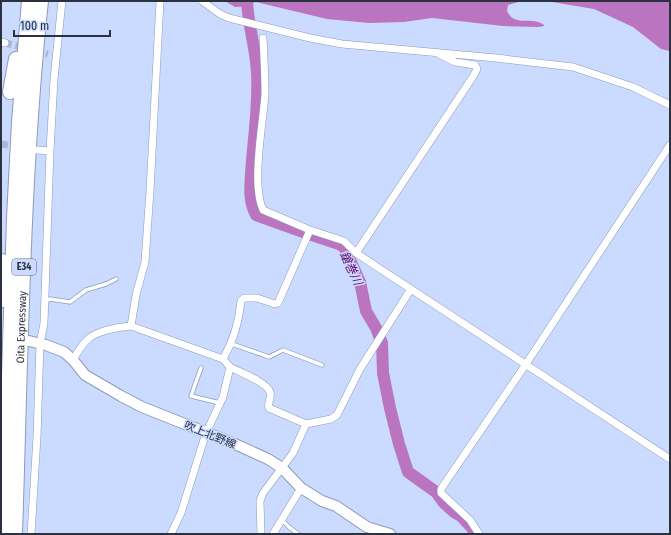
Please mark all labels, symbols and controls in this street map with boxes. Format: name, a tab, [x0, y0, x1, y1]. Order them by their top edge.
scale bar	[14, 12, 110, 38]
text: 100 m	[20, 19, 49, 33]
water label: 鎗巻川	[337, 249, 366, 289]
road number: E34	[12, 259, 36, 275]
street label: Oita Expressway	[13, 291, 29, 363]
street label: 吹上北野線	[182, 419, 238, 451]

